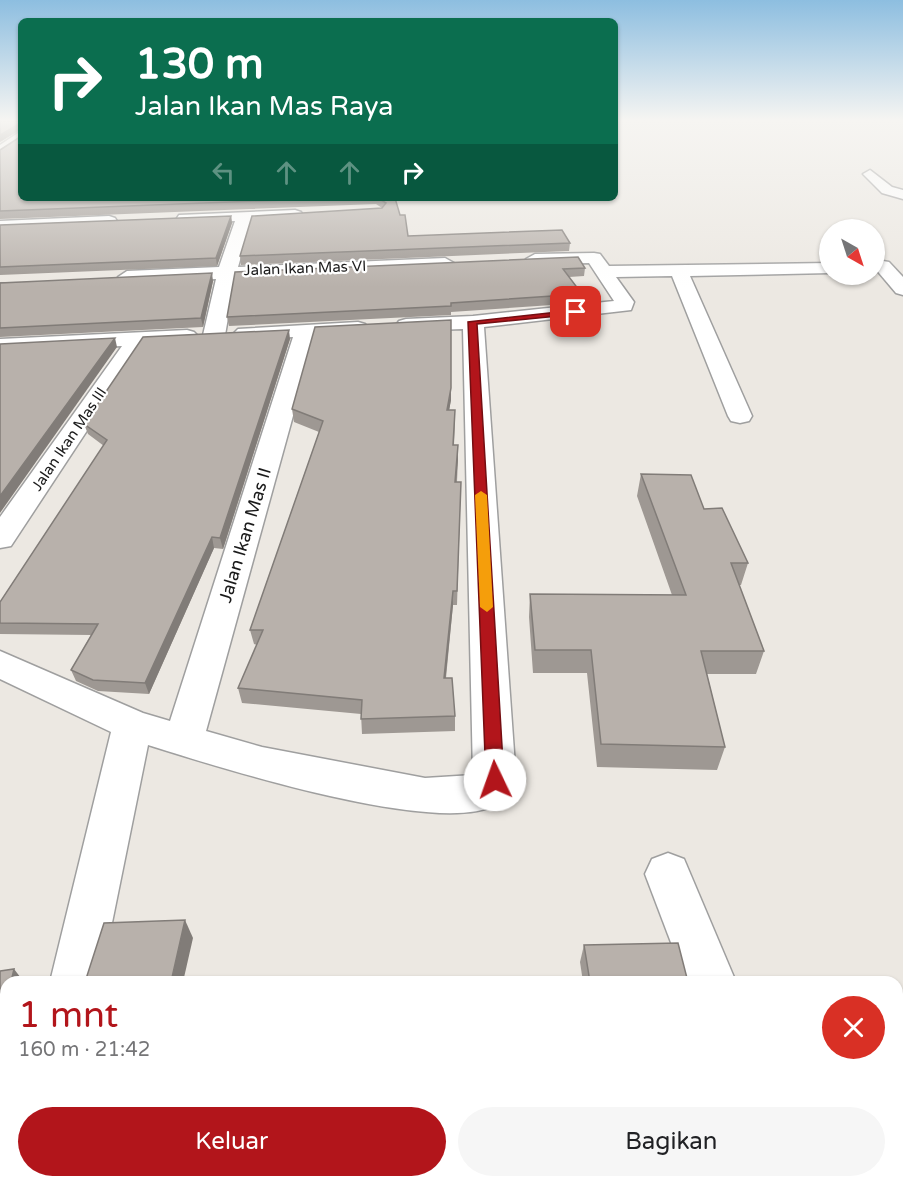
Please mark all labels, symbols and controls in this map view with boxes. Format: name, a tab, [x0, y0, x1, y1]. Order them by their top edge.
text: 130 m	[135, 39, 264, 90]
icon: right	[36, 42, 114, 120]
text: Jalan Ikan Mas Raya	[135, 90, 394, 123]
icon: left	[207, 156, 240, 189]
icon: ahead	[270, 156, 303, 189]
icon: ahead	[333, 156, 366, 189]
icon: right	[396, 156, 429, 189]
north arrow	[819, 219, 885, 285]
map controls	[819, 219, 885, 285]
street label: Jalan Ikan Mas VI	[243, 257, 367, 279]
pin	[550, 286, 601, 337]
icon: arrive	[559, 295, 592, 328]
street label: Jalan Ikan Mas III	[28, 384, 110, 494]
street label: Jalan Ikan Mas II	[214, 465, 276, 605]
position arrow	[463, 748, 527, 812]
text: 1 mnt	[18, 994, 118, 1037]
button: close	[822, 996, 885, 1059]
text: 160 m · 21:42	[18, 1038, 150, 1062]
button: Keluar	[18, 1107, 446, 1176]
button: Bagikan	[458, 1107, 885, 1176]

